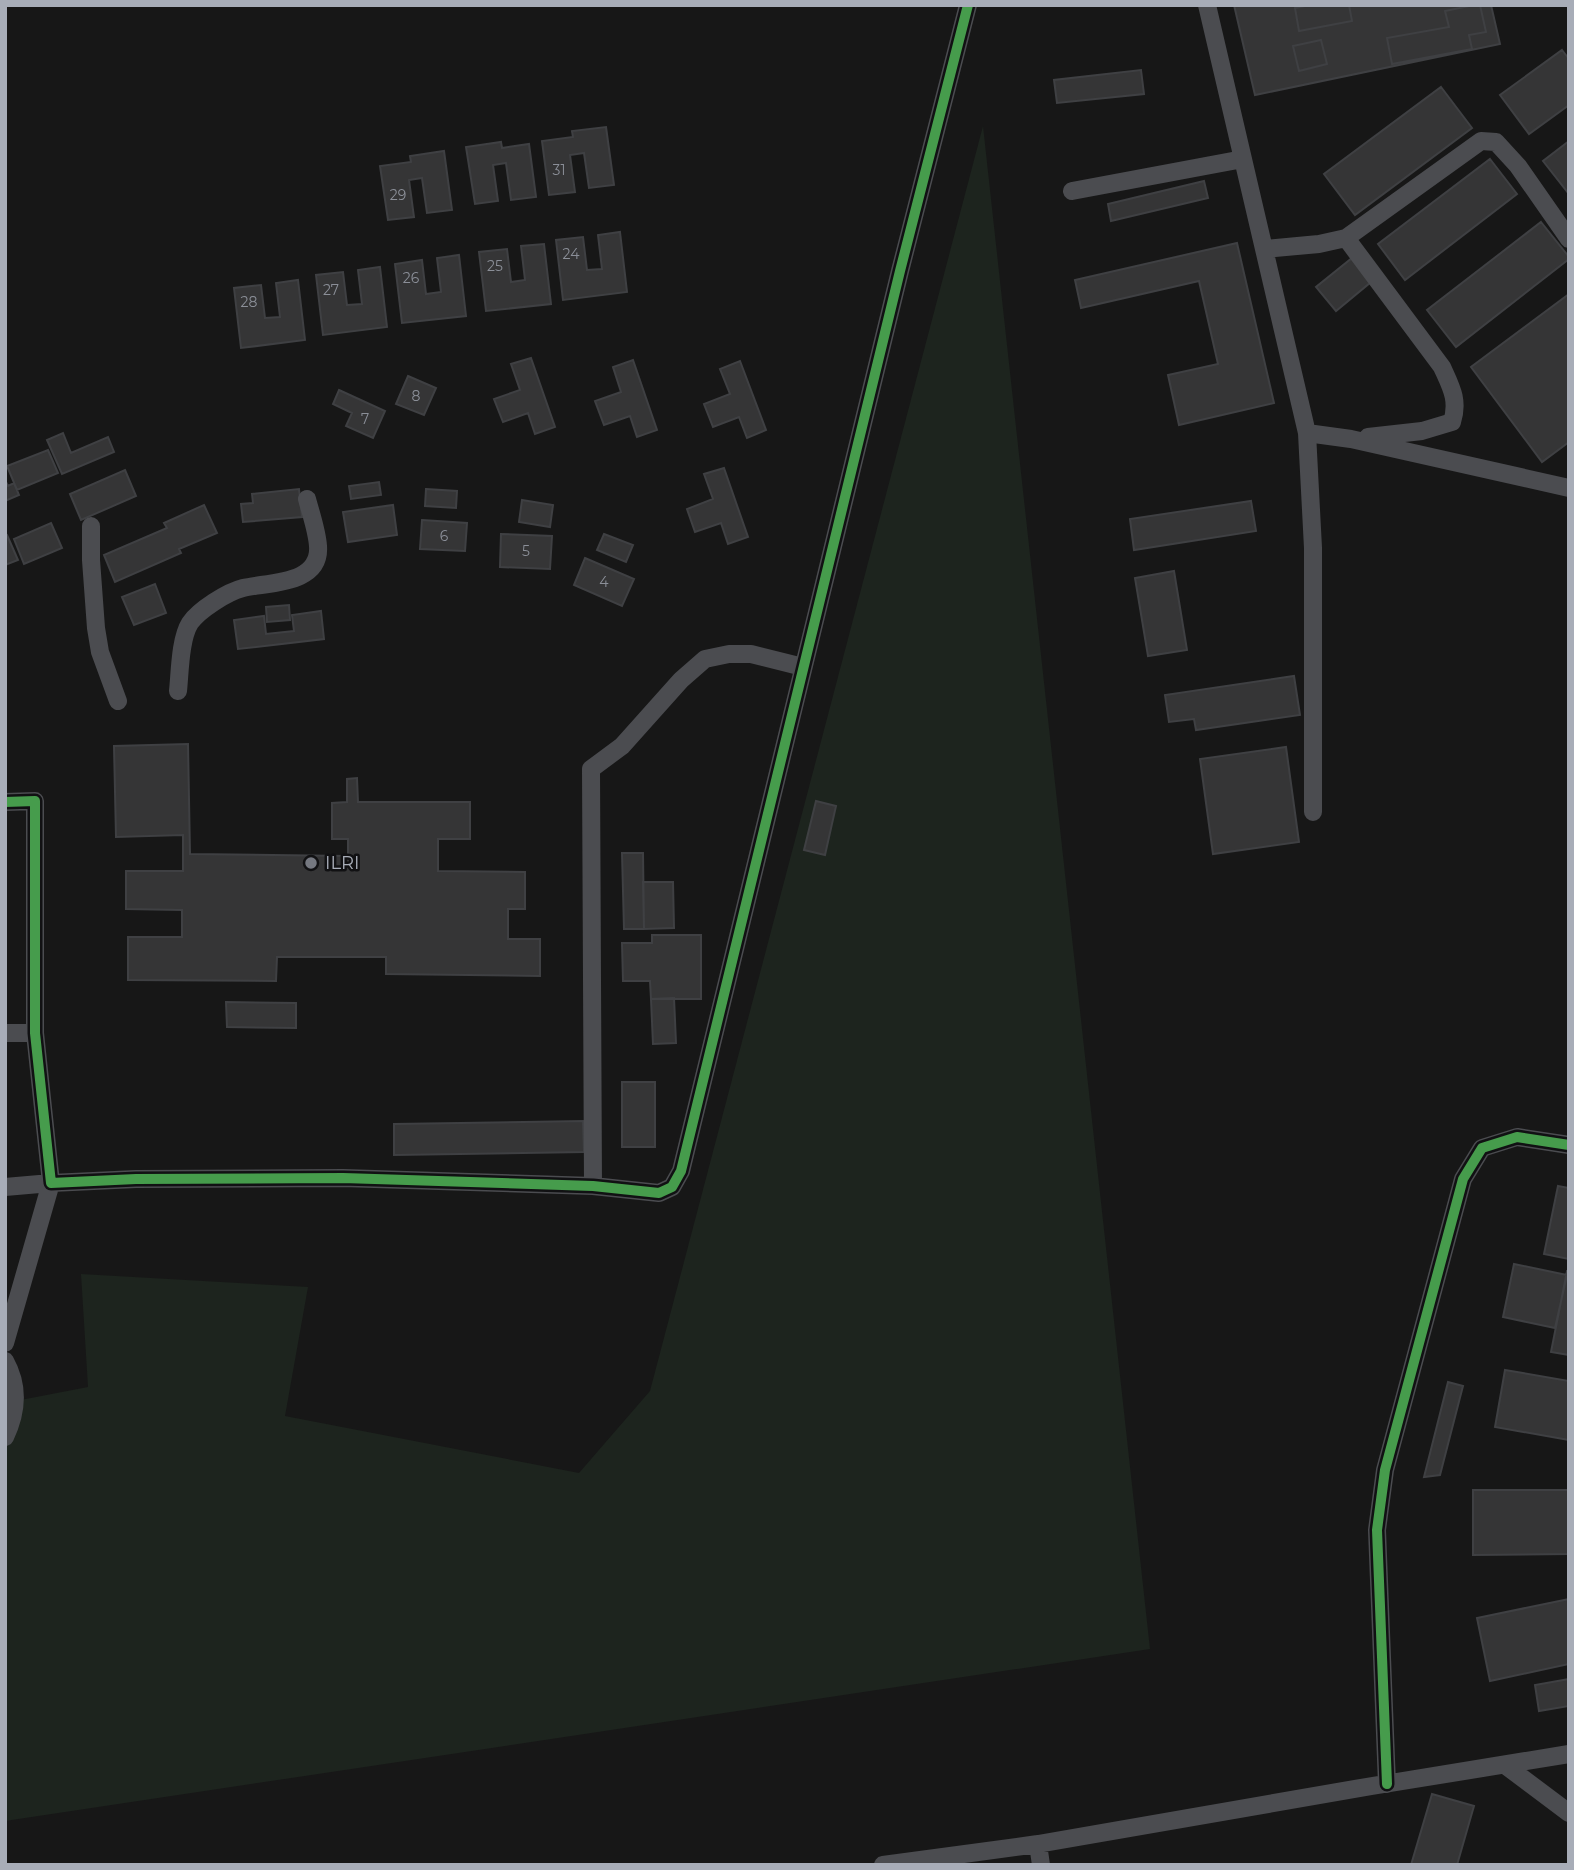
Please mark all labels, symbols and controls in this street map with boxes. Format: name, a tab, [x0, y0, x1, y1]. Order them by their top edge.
house number: 31	[553, 161, 565, 179]
house number: 29	[390, 186, 406, 204]
house number: 24	[563, 245, 580, 263]
house number: 25	[487, 257, 503, 275]
house number: 26	[403, 269, 420, 287]
house number: 27	[323, 281, 339, 299]
house number: 28	[241, 293, 258, 311]
house number: 8	[412, 387, 421, 405]
house number: 7	[361, 410, 369, 428]
house number: 6	[440, 527, 449, 545]
house number: 5	[522, 542, 530, 560]
house number: 4	[599, 573, 609, 591]
place label: ILRI	[325, 852, 360, 874]
marker: ILRI	[303, 855, 319, 871]

